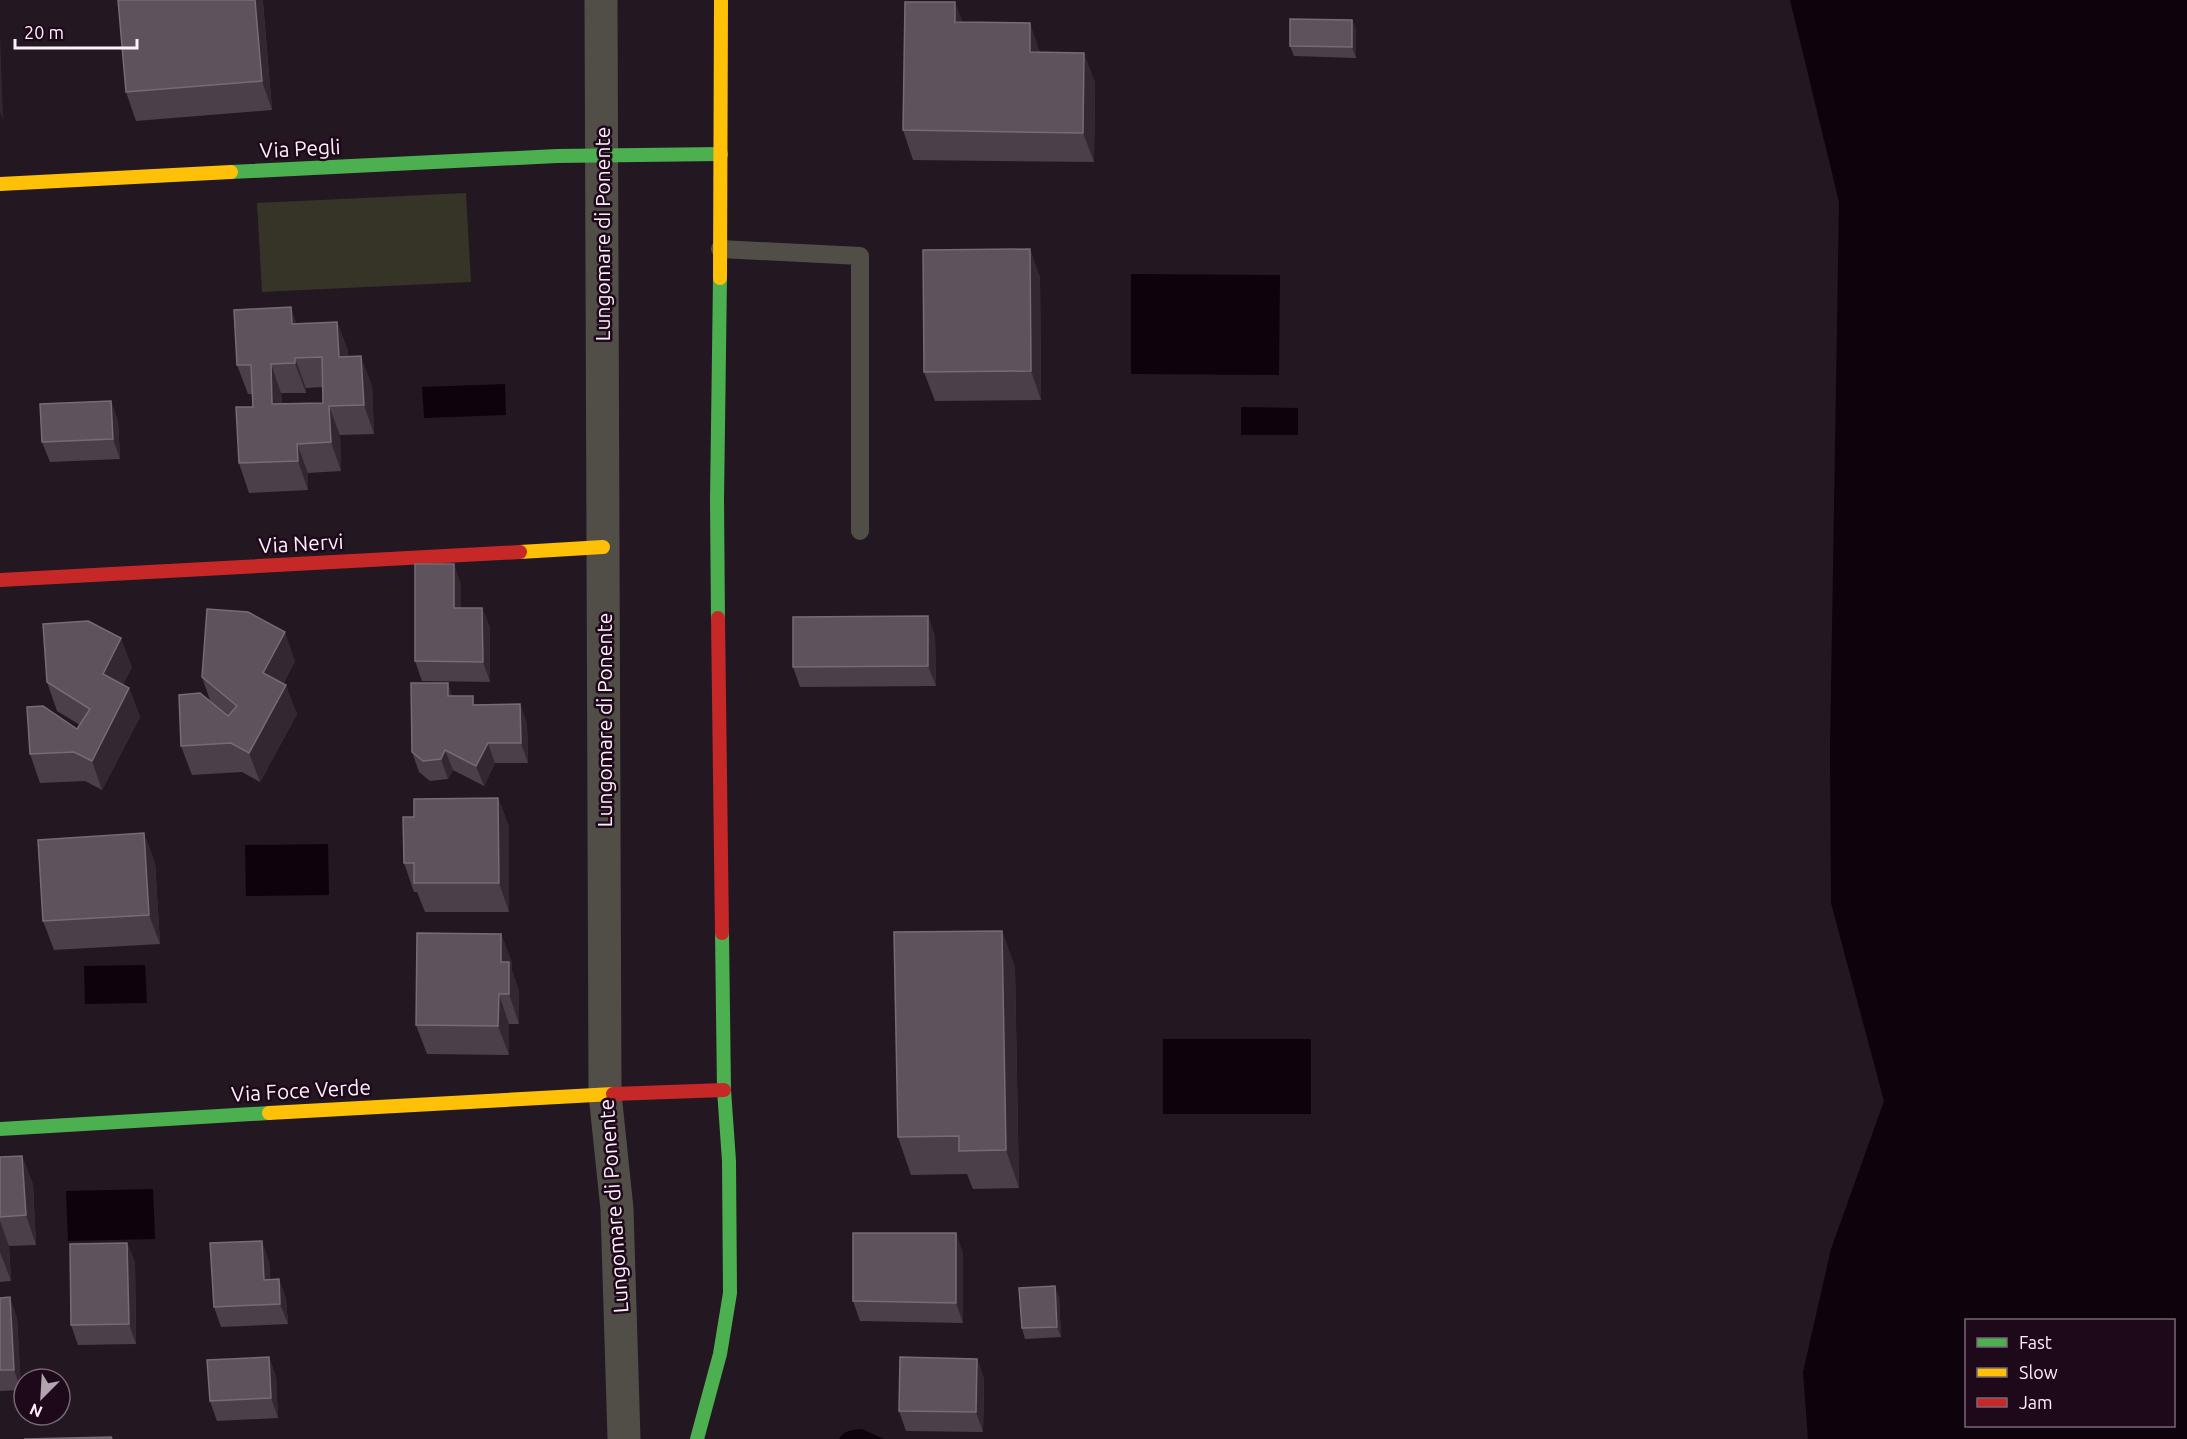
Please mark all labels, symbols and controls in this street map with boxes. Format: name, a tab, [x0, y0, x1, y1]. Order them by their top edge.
scale bar	[15, 12, 136, 50]
text: 20 m	[24, 22, 64, 42]
street label: Lungomare di Ponente	[590, 127, 614, 341]
street label: Via Pegli	[259, 134, 341, 162]
street label: Via Nervi	[258, 529, 344, 557]
street label: Lungomare di Ponente	[592, 613, 616, 827]
street label: Via Foce Verde	[230, 1074, 372, 1106]
street label: Lungomare di Ponente	[594, 1098, 632, 1314]
legend	[1965, 1319, 2175, 1427]
text: Fast	[2019, 1332, 2052, 1352]
text: Slow	[2019, 1362, 2058, 1382]
north arrow	[12, 1367, 72, 1427]
text: Jam	[2019, 1392, 2053, 1412]
text: N	[27, 1400, 45, 1421]

